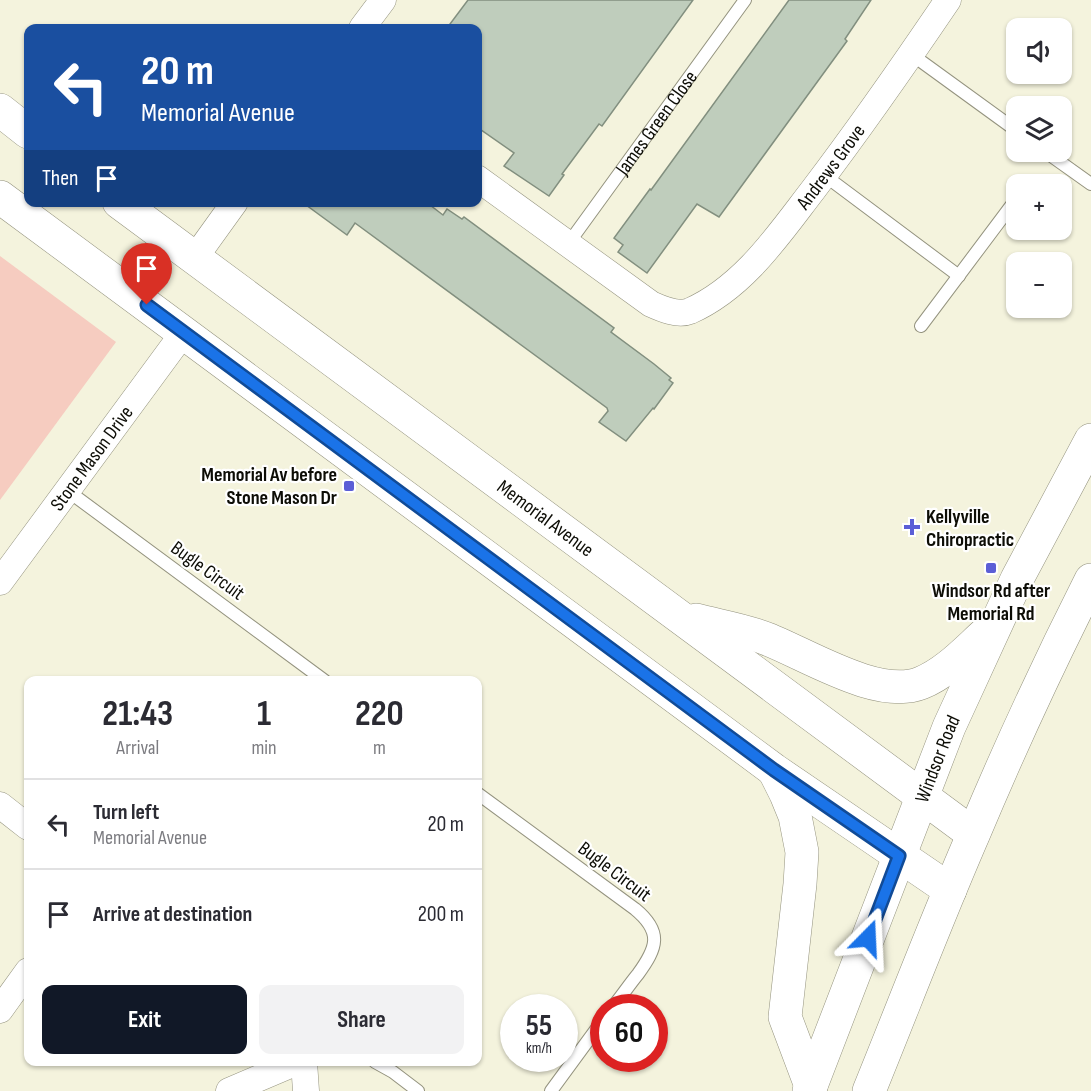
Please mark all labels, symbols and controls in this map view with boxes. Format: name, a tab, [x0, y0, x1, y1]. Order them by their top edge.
map controls	[1006, 18, 1072, 318]
button: sound	[1006, 18, 1072, 84]
text: 20 m	[141, 46, 214, 97]
icon: left	[42, 48, 120, 126]
street label: James Green Close	[610, 66, 703, 181]
button: layers	[1006, 96, 1072, 162]
text: Memorial Avenue	[141, 97, 295, 129]
street label: Andrews Grove	[791, 120, 871, 215]
icon: arrive	[90, 162, 123, 195]
text: Then	[42, 165, 78, 192]
button: +	[1006, 174, 1072, 240]
pin	[121, 243, 172, 305]
icon: arrive	[130, 252, 163, 285]
button: −	[1006, 252, 1072, 318]
street label: Stone Mason Drive	[46, 401, 139, 516]
place label: Memorial Av before Stone Mason Dr	[201, 463, 337, 510]
street label: Memorial Avenue	[492, 475, 598, 562]
marker: Memorial Av before Stone Mason Dr	[342, 479, 356, 493]
place label: Kellyville Chiropractic	[926, 505, 1014, 552]
marker: Kellyville Chiropractic	[903, 518, 921, 536]
street label: Bugle Circuit	[166, 536, 249, 606]
marker: Windsor Rd after Memorial Rd	[984, 561, 998, 575]
place label: Windsor Rd after Memorial Rd	[932, 579, 1050, 626]
text: 21:43	[102, 693, 173, 736]
text: 1	[257, 693, 271, 736]
text: 220	[355, 693, 404, 736]
street label: Windsor Road	[910, 712, 966, 806]
text: Arrival	[116, 736, 159, 760]
text: min	[252, 736, 277, 760]
text: m	[373, 736, 386, 760]
text: Turn left	[93, 799, 159, 826]
icon: left	[42, 808, 75, 841]
text: 20 m	[428, 811, 464, 838]
text: Memorial Avenue	[93, 826, 207, 850]
street label: Bugle Circuit	[573, 837, 656, 907]
icon: arrive	[42, 898, 75, 931]
text: Arrive at destination	[93, 901, 252, 928]
text: 200 m	[418, 901, 464, 928]
position arrow	[836, 906, 900, 970]
button: Exit	[42, 985, 247, 1054]
button: Share	[259, 985, 464, 1054]
speed limit sign: 60	[590, 994, 668, 1072]
text: 55	[526, 1008, 552, 1044]
text: km/h	[526, 1039, 552, 1058]

